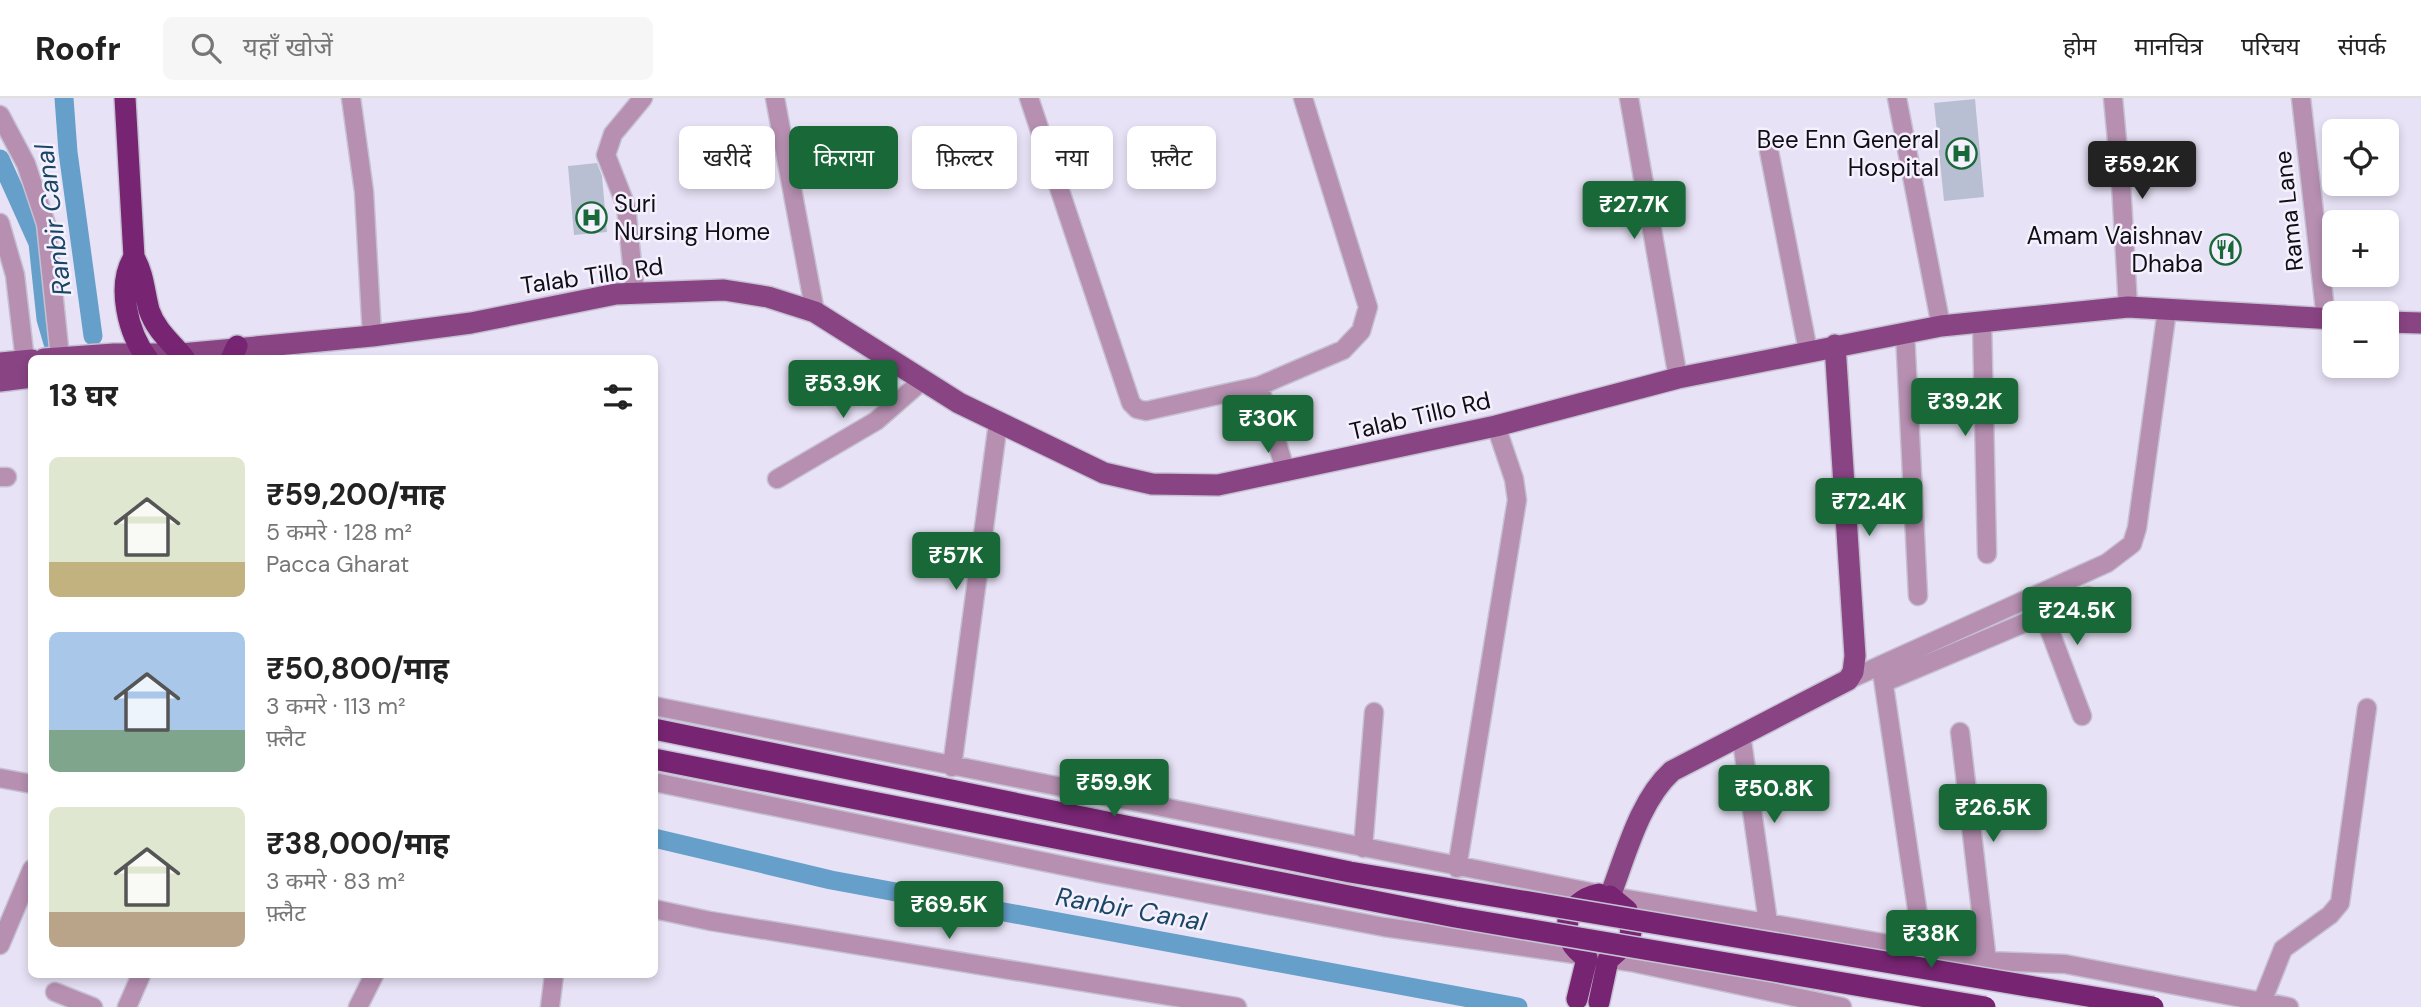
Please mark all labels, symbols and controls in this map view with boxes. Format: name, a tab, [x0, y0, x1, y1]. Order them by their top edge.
search box	[163, 17, 653, 80]
text: Roofr	[35, 27, 121, 70]
icon: search	[187, 29, 225, 67]
text: यहाँ खोजें	[243, 30, 333, 64]
text: होम	[2063, 31, 2096, 62]
text: मानचित्र	[2134, 31, 2203, 62]
text: परिचय	[2241, 31, 2300, 62]
text: संपर्क	[2338, 31, 2386, 62]
map controls	[2322, 119, 2399, 378]
button: locate	[2322, 119, 2399, 196]
place label: Bee Enn General Hospital	[1757, 124, 1939, 183]
chip: खरीदें	[679, 126, 775, 189]
chip: किराया	[789, 126, 898, 189]
chip: फ़िल्टर	[912, 126, 1017, 189]
chip: नया	[1031, 126, 1113, 189]
chip: फ़्लैट	[1127, 126, 1216, 189]
hospital icon: Bee Enn General Hospital	[1945, 137, 1979, 171]
water label: Ranbir Canal	[27, 141, 79, 298]
pin: ₹59.2K	[2085, 141, 2199, 201]
text: ₹59.2K	[2104, 149, 2180, 179]
street label: Rama Lane	[2267, 149, 2310, 273]
pin: ₹27.7K	[1577, 181, 1691, 241]
place label: Suri Nursing Home	[614, 188, 770, 247]
text: ₹27.7K	[1599, 189, 1669, 219]
hospital icon: Suri Nursing Home	[574, 201, 608, 235]
button: +	[2322, 210, 2399, 287]
place label: Amam Vaishnav Dhaba	[2026, 220, 2203, 279]
restaurant icon: Amam Vaishnav Dhaba	[2209, 233, 2243, 267]
street label: Talab Tillo Rd	[519, 250, 665, 301]
button: −	[2322, 301, 2399, 378]
pin: ₹53.9K	[786, 360, 900, 420]
text: ₹53.9K	[804, 368, 882, 398]
text: 13 घर	[49, 376, 118, 415]
icon: filters	[599, 378, 637, 416]
pin: ₹39.2K	[1908, 378, 2022, 438]
street label: Talab Tillo Rd	[1346, 384, 1493, 447]
text: ₹39.2K	[1927, 386, 2003, 416]
pin: ₹30K	[1227, 396, 1309, 455]
text: ₹30K	[1238, 403, 1298, 433]
text: ₹59,200/माह	[266, 475, 445, 514]
pin: ₹72.4K	[1812, 478, 1926, 538]
icon: home	[105, 485, 189, 569]
text: ₹72.4K	[1831, 486, 1907, 516]
text: 5 कमरे · 128 m²	[266, 517, 412, 547]
pin: ₹57K	[915, 532, 997, 592]
text: ₹57K	[928, 540, 984, 570]
text: Pacca Gharat	[266, 549, 409, 579]
pin: ₹24.5K	[2020, 588, 2134, 647]
text: ₹24.5K	[2038, 595, 2116, 625]
text: ₹50,800/माह	[266, 649, 449, 688]
icon: home	[105, 660, 189, 744]
text: 3 कमरे · 113 m²	[266, 691, 405, 721]
text: फ़्लैट	[266, 723, 306, 753]
pin: ₹59.9K	[1057, 760, 1171, 819]
pin: ₹50.8K	[1717, 766, 1831, 825]
text: ₹59.9K	[1076, 767, 1152, 797]
text: ₹50.8K	[1734, 773, 1814, 803]
pin: ₹26.5K	[1936, 784, 2050, 844]
text: ₹26.5K	[1955, 792, 2031, 822]
text: ₹38,000/माह	[266, 824, 449, 863]
icon: home	[105, 835, 189, 919]
text: 3 कमरे · 83 m²	[266, 866, 405, 896]
water label: Ranbir Canal	[1053, 879, 1210, 939]
pin: ₹69.5K	[892, 882, 1006, 941]
text: ₹69.5K	[910, 889, 988, 919]
text: फ़्लैट	[266, 898, 306, 928]
pin: ₹38K	[1890, 910, 1972, 970]
text: ₹38K	[1902, 918, 1960, 948]

